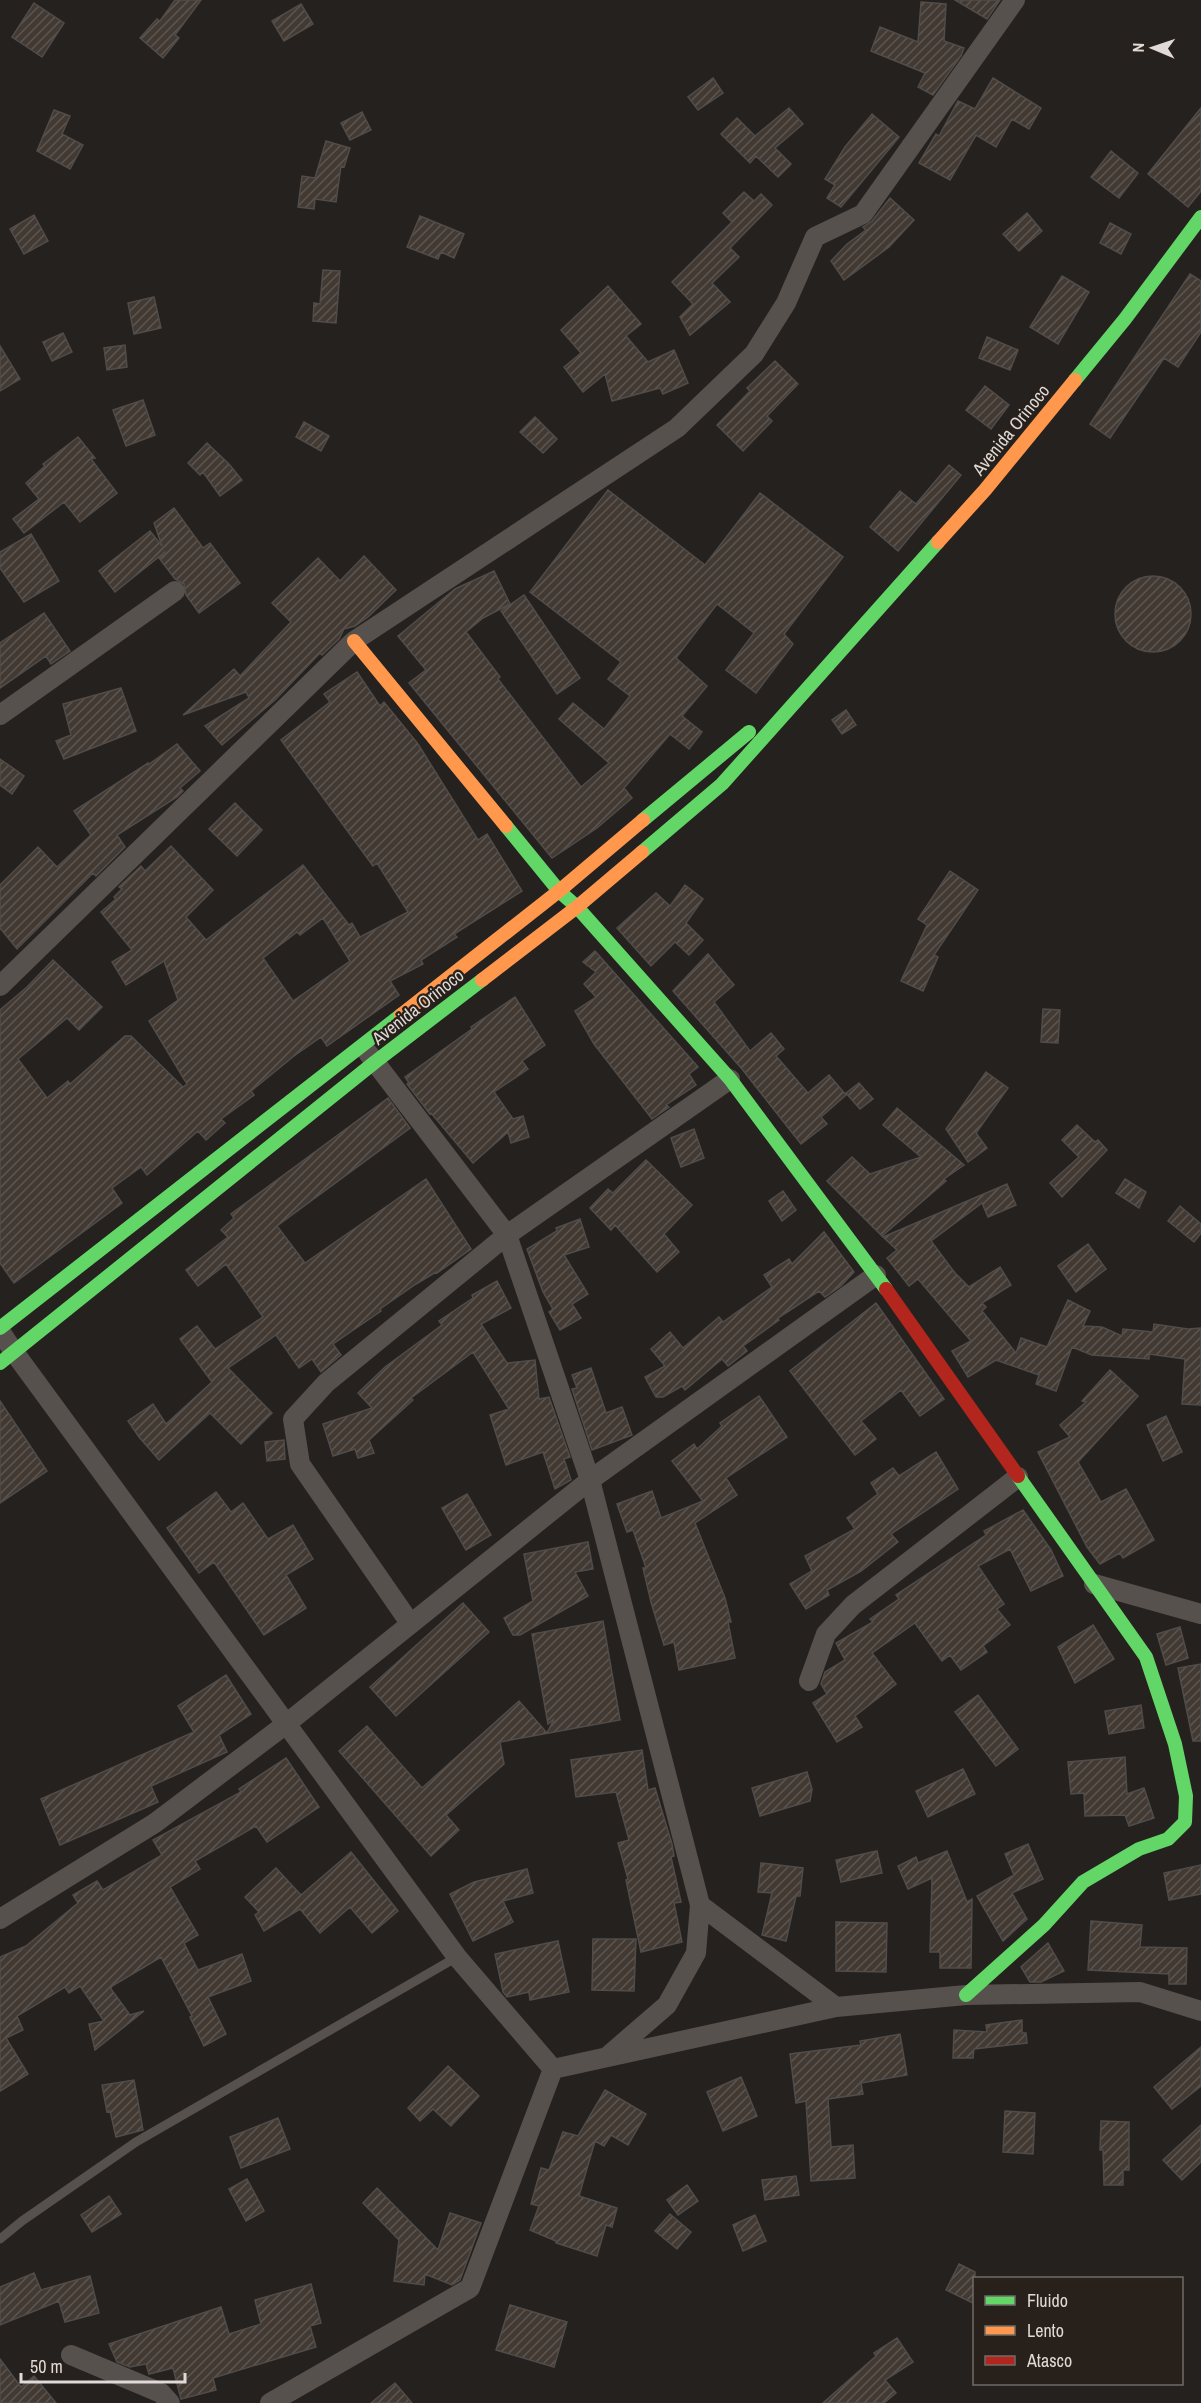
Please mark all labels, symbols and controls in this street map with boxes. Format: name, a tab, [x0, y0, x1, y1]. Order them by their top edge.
north arrow	[1123, 18, 1183, 78]
text: N	[1127, 42, 1149, 53]
street label: Avenida Orinoco	[965, 379, 1055, 481]
street label: Avenida Orinoco	[366, 963, 469, 1051]
legend	[973, 2277, 1183, 2385]
text: Fluido	[1027, 2288, 1068, 2313]
text: Lento	[1027, 2318, 1064, 2343]
scale bar	[21, 2346, 184, 2384]
text: Atasco	[1026, 2348, 1072, 2373]
text: 50 m	[30, 2354, 63, 2379]

